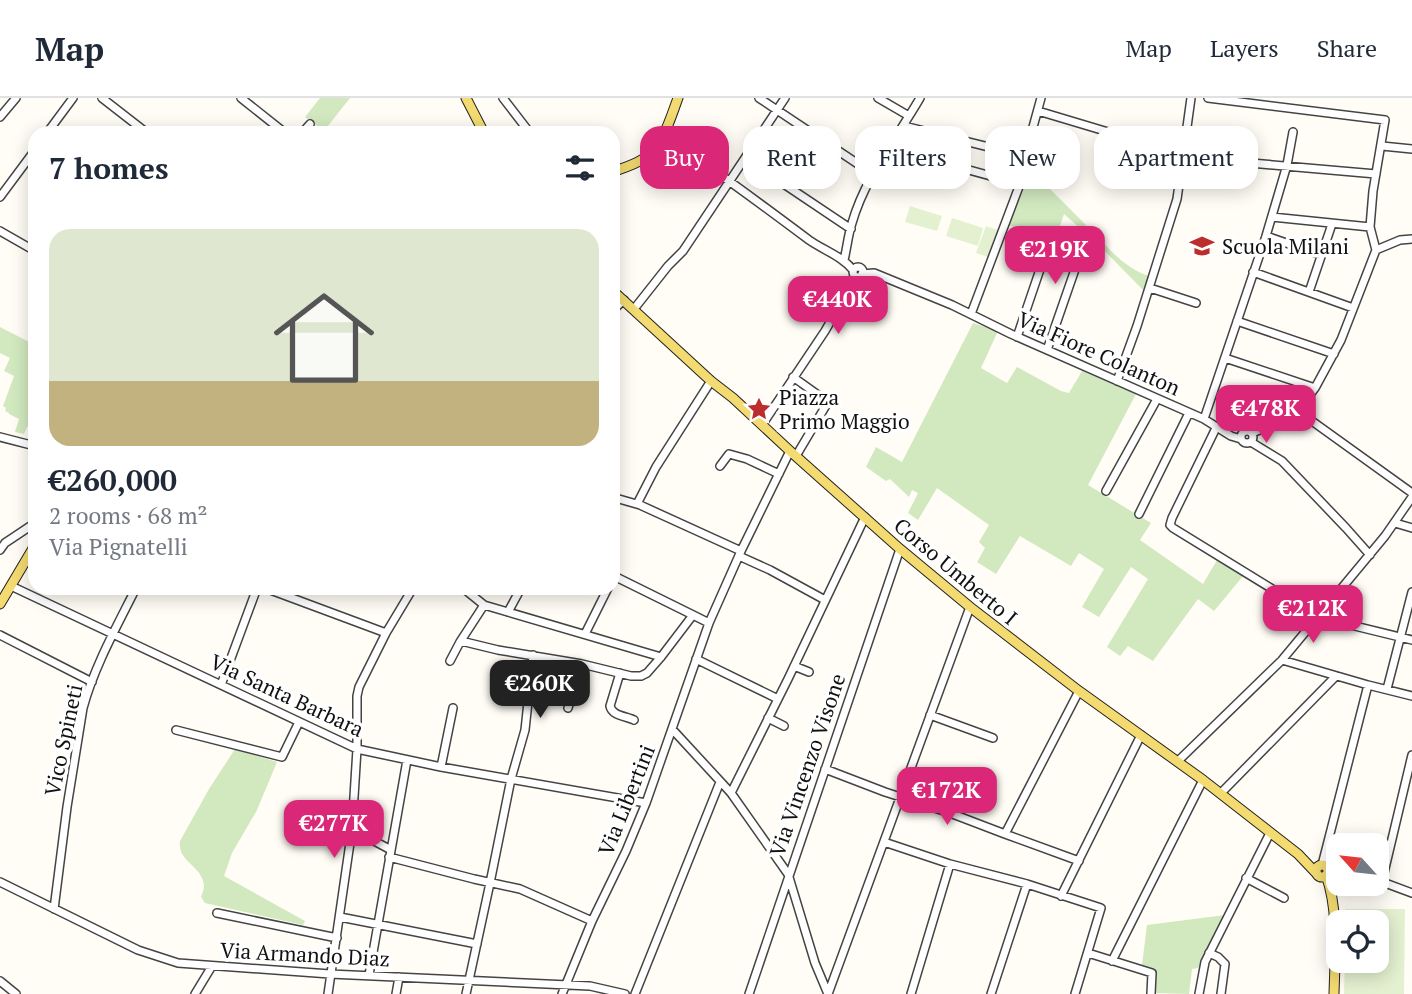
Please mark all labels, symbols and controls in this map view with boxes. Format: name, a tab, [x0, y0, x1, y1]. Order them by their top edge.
text: Map	[35, 27, 104, 70]
text: Map	[1125, 32, 1172, 64]
text: Layers	[1210, 32, 1279, 64]
text: Share	[1317, 32, 1377, 64]
chip: Buy	[640, 126, 729, 189]
chip: Rent	[743, 126, 841, 189]
chip: Filters	[855, 126, 971, 189]
chip: New	[985, 126, 1080, 189]
chip: Apartment	[1094, 126, 1258, 189]
text: 7 homes	[49, 148, 168, 188]
icon: filters	[561, 149, 599, 187]
pin: €219K	[1006, 226, 1104, 286]
school or university icon: Scuola Milani	[1188, 232, 1216, 260]
place label: Scuola Milani	[1222, 232, 1349, 260]
text: €219K	[1021, 233, 1089, 264]
icon: home	[261, 275, 387, 401]
pin: €440K	[789, 276, 887, 336]
text: €440K	[804, 283, 872, 314]
street label: Via Fiore Colanton	[1013, 305, 1185, 402]
place label: Piazza Primo Maggio	[779, 383, 910, 435]
pin: €478K	[1217, 386, 1315, 445]
text: €478K	[1232, 392, 1300, 423]
place icon: Piazza Primo Maggio	[745, 395, 773, 423]
text: €260,000	[49, 460, 177, 500]
text: 2 rooms · 68 m²	[49, 500, 208, 531]
street label: Corso Umberto I	[889, 511, 1023, 631]
text: Via Pignatelli	[49, 531, 188, 562]
pin: €212K	[1264, 586, 1362, 645]
text: €212K	[1279, 592, 1347, 623]
street label: Via Santa Barbara	[206, 647, 369, 743]
pin: €260K	[491, 660, 589, 720]
text: €260K	[506, 667, 574, 698]
street label: Via Vincenzo Visone	[763, 670, 851, 860]
street label: Vico Spineti	[38, 682, 88, 798]
street label: Via Libertini	[591, 740, 661, 860]
pin: €172K	[898, 768, 996, 827]
text: €172K	[913, 774, 981, 805]
pin: €277K	[285, 800, 383, 860]
text: €277K	[300, 807, 368, 838]
north arrow	[1326, 833, 1390, 896]
map controls	[1326, 833, 1389, 973]
button: locate	[1326, 910, 1389, 973]
street label: Via Armando Diaz	[219, 936, 391, 972]

